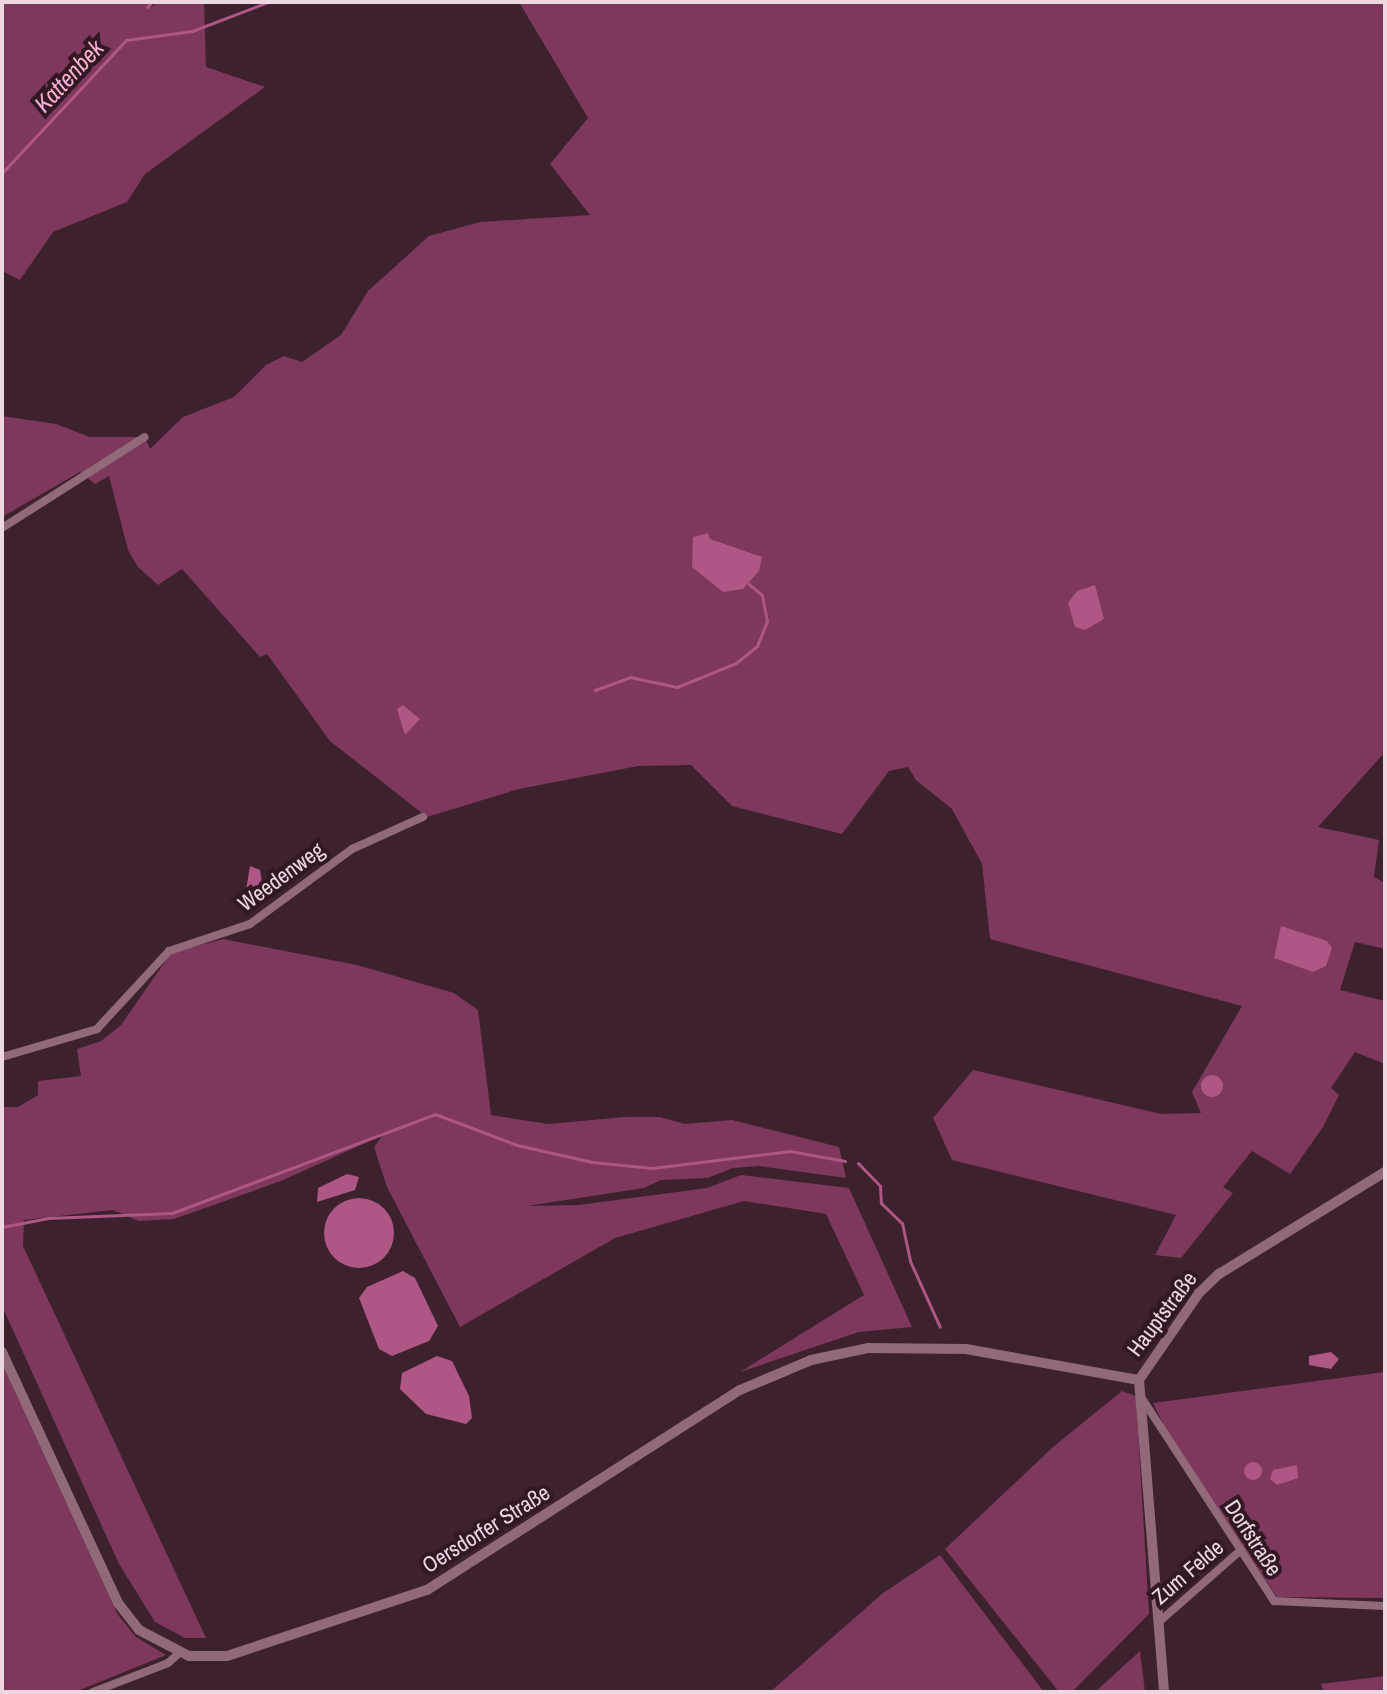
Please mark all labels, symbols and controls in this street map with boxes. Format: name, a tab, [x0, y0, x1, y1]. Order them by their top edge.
water label: Kattenbek	[28, 34, 110, 118]
street label: Weedenweg	[233, 837, 329, 917]
street label: Hauptstraße	[1122, 1266, 1202, 1362]
street label: Oersdorfer Straße	[417, 1479, 555, 1579]
street label: Dorfstraße	[1219, 1495, 1287, 1581]
street label: Zum Felde	[1147, 1534, 1229, 1610]

